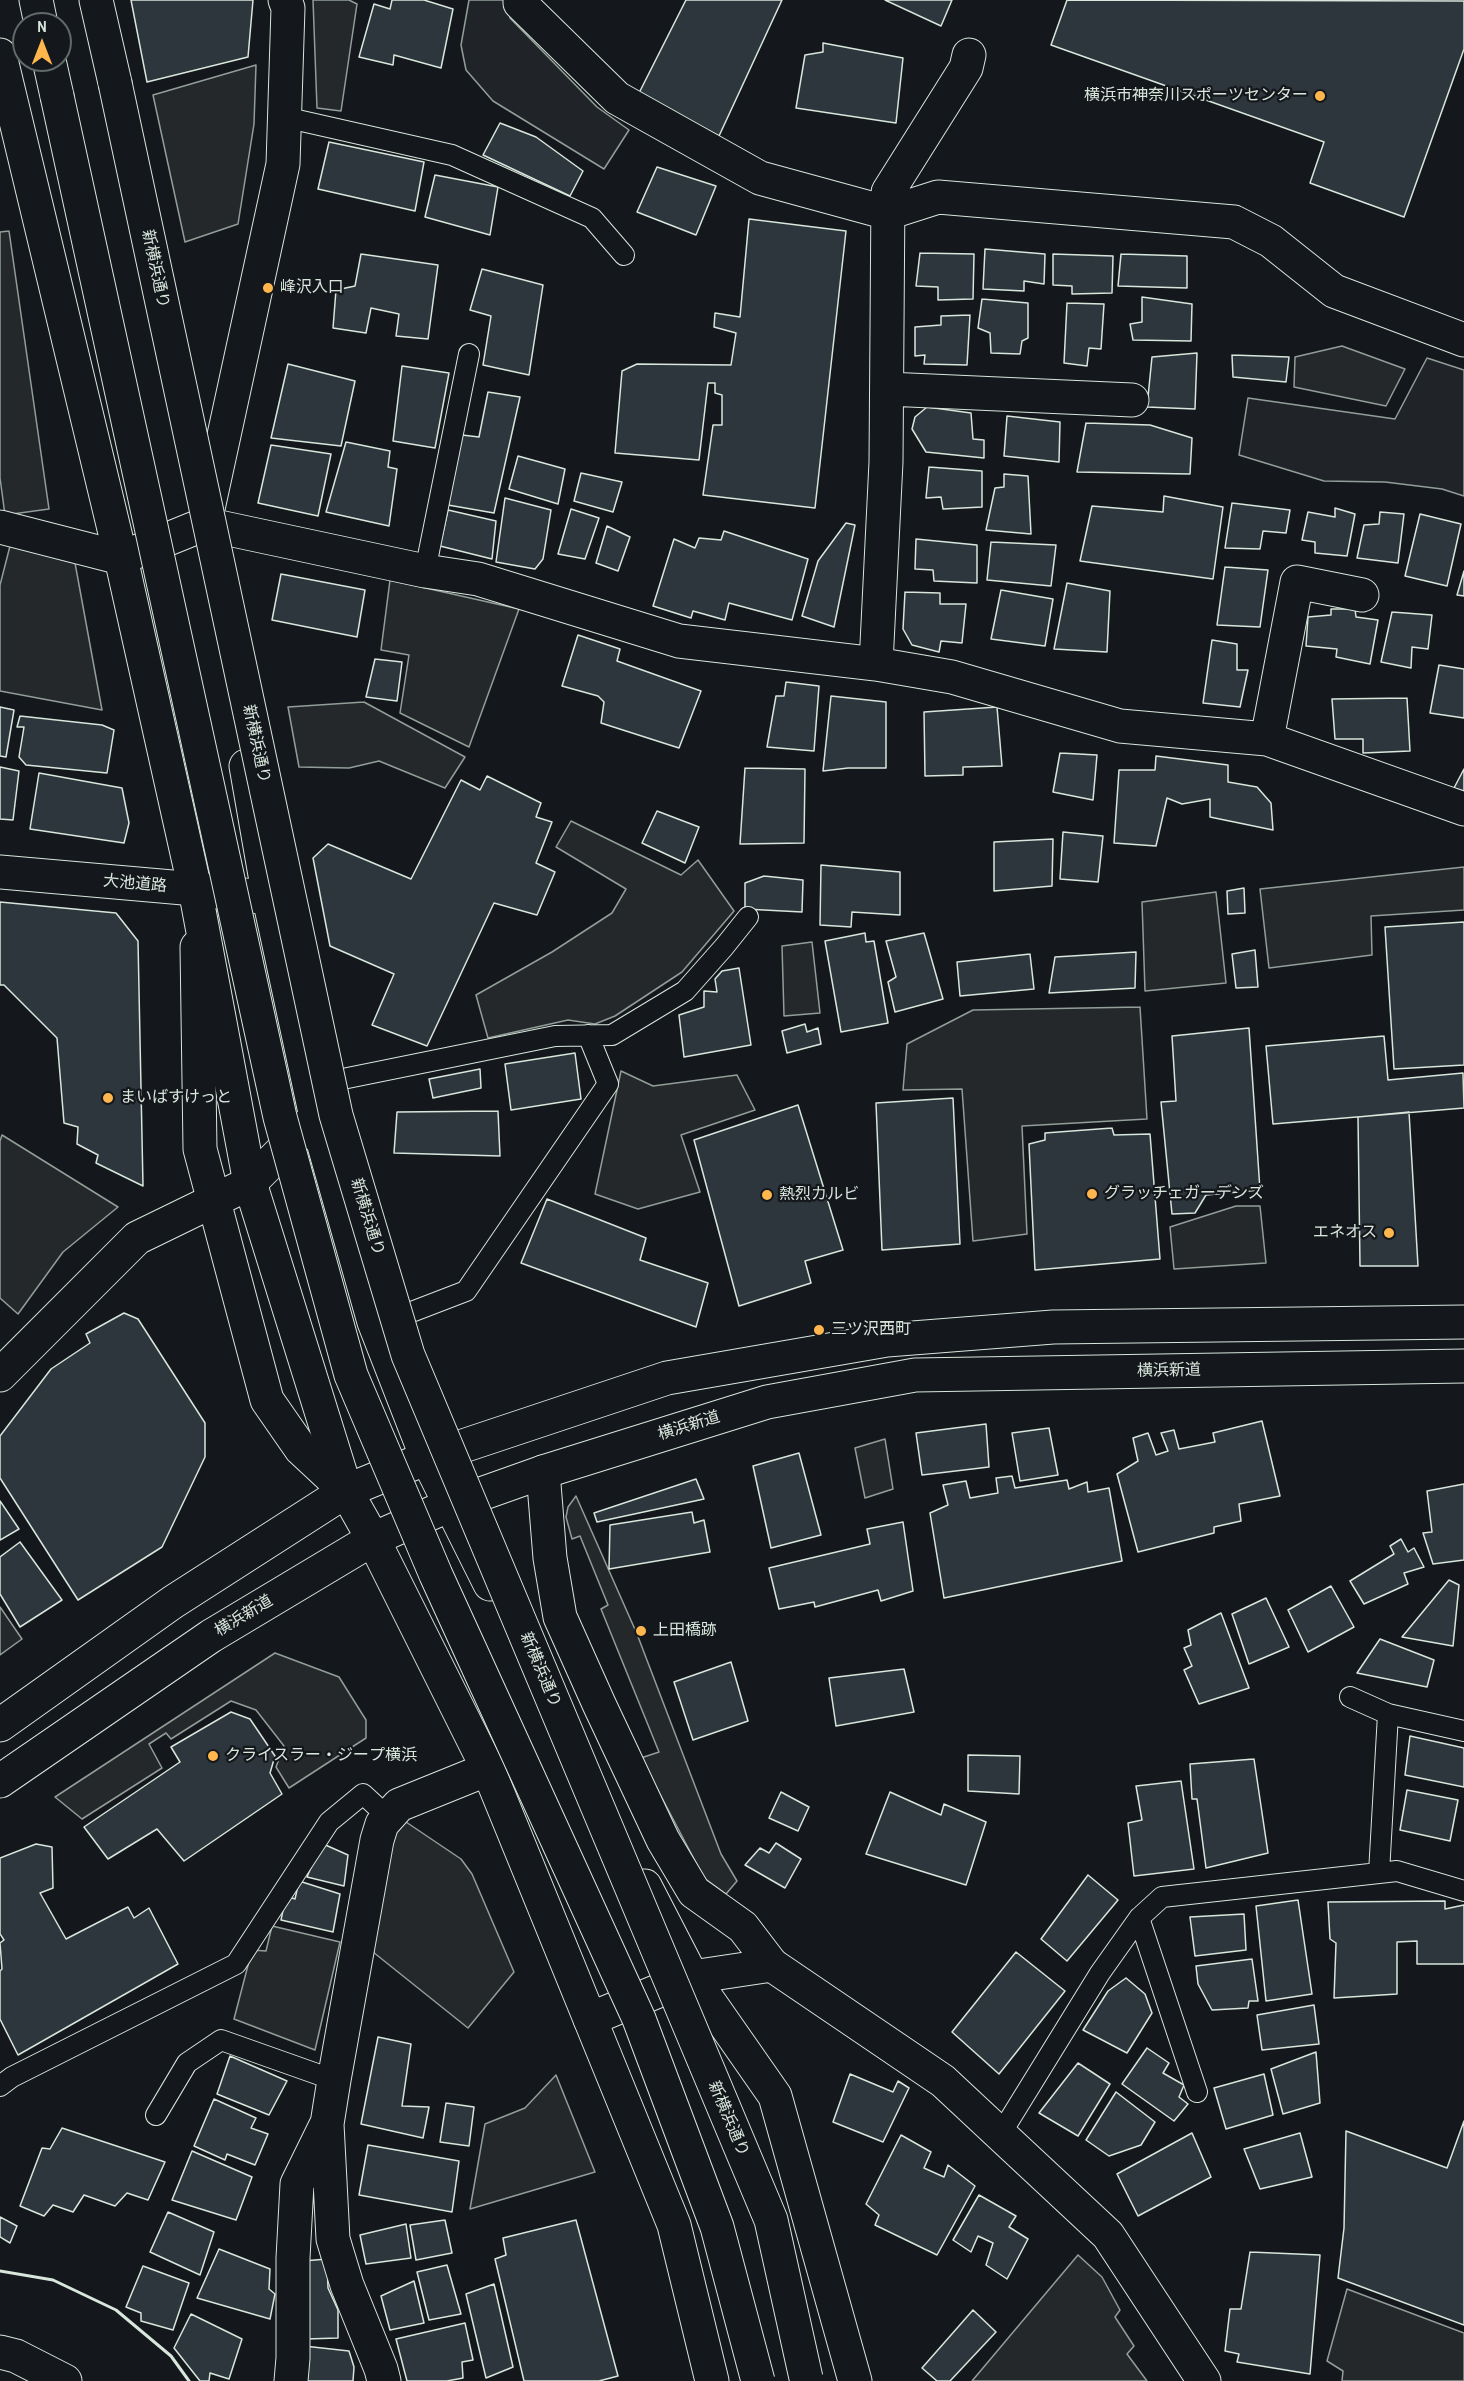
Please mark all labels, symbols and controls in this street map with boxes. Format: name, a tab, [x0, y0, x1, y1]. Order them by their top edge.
north arrow	[12, 12, 72, 72]
text: N	[37, 15, 47, 37]
place label: 横浜市神奈川スポーツセンター	[1084, 86, 1308, 106]
marker: 横浜市神奈川スポーツセンター	[1313, 89, 1327, 103]
street label: 新横浜通り	[137, 228, 173, 310]
place label: 峰沢入口	[280, 278, 344, 298]
marker: 峰沢入口	[261, 281, 275, 295]
street label: 新横浜通り	[238, 703, 274, 785]
street label: 大池道路	[102, 872, 168, 896]
place label: まいばすけっと	[120, 1088, 232, 1108]
marker: まいばすけっと	[101, 1091, 115, 1105]
street label: 新横浜通り	[346, 1176, 388, 1258]
place label: グラッチェガーデンズ	[1104, 1184, 1264, 1204]
place label: 熱烈カルビ	[779, 1185, 859, 1205]
marker: グラッチェガーデンズ	[1085, 1187, 1099, 1201]
marker: 熱烈カルビ	[760, 1188, 774, 1202]
place label: エネオス	[1313, 1223, 1377, 1243]
marker: エネオス	[1382, 1226, 1396, 1240]
place label: 三ツ沢西町	[831, 1320, 911, 1340]
marker: 三ツ沢西町	[812, 1323, 826, 1337]
street label: 横浜新道	[1137, 1361, 1201, 1381]
street label: 横浜新道	[656, 1407, 722, 1445]
street label: 横浜新道	[212, 1591, 276, 1641]
place label: 上田橋跡	[653, 1621, 717, 1641]
marker: 上田橋跡	[634, 1624, 648, 1638]
street label: 新横浜通り	[516, 1629, 564, 1711]
place label: クライスラー・ジープ横浜	[225, 1746, 417, 1766]
marker: クライスラー・ジープ横浜	[206, 1749, 220, 1763]
street label: 新横浜通り	[704, 2078, 752, 2160]

